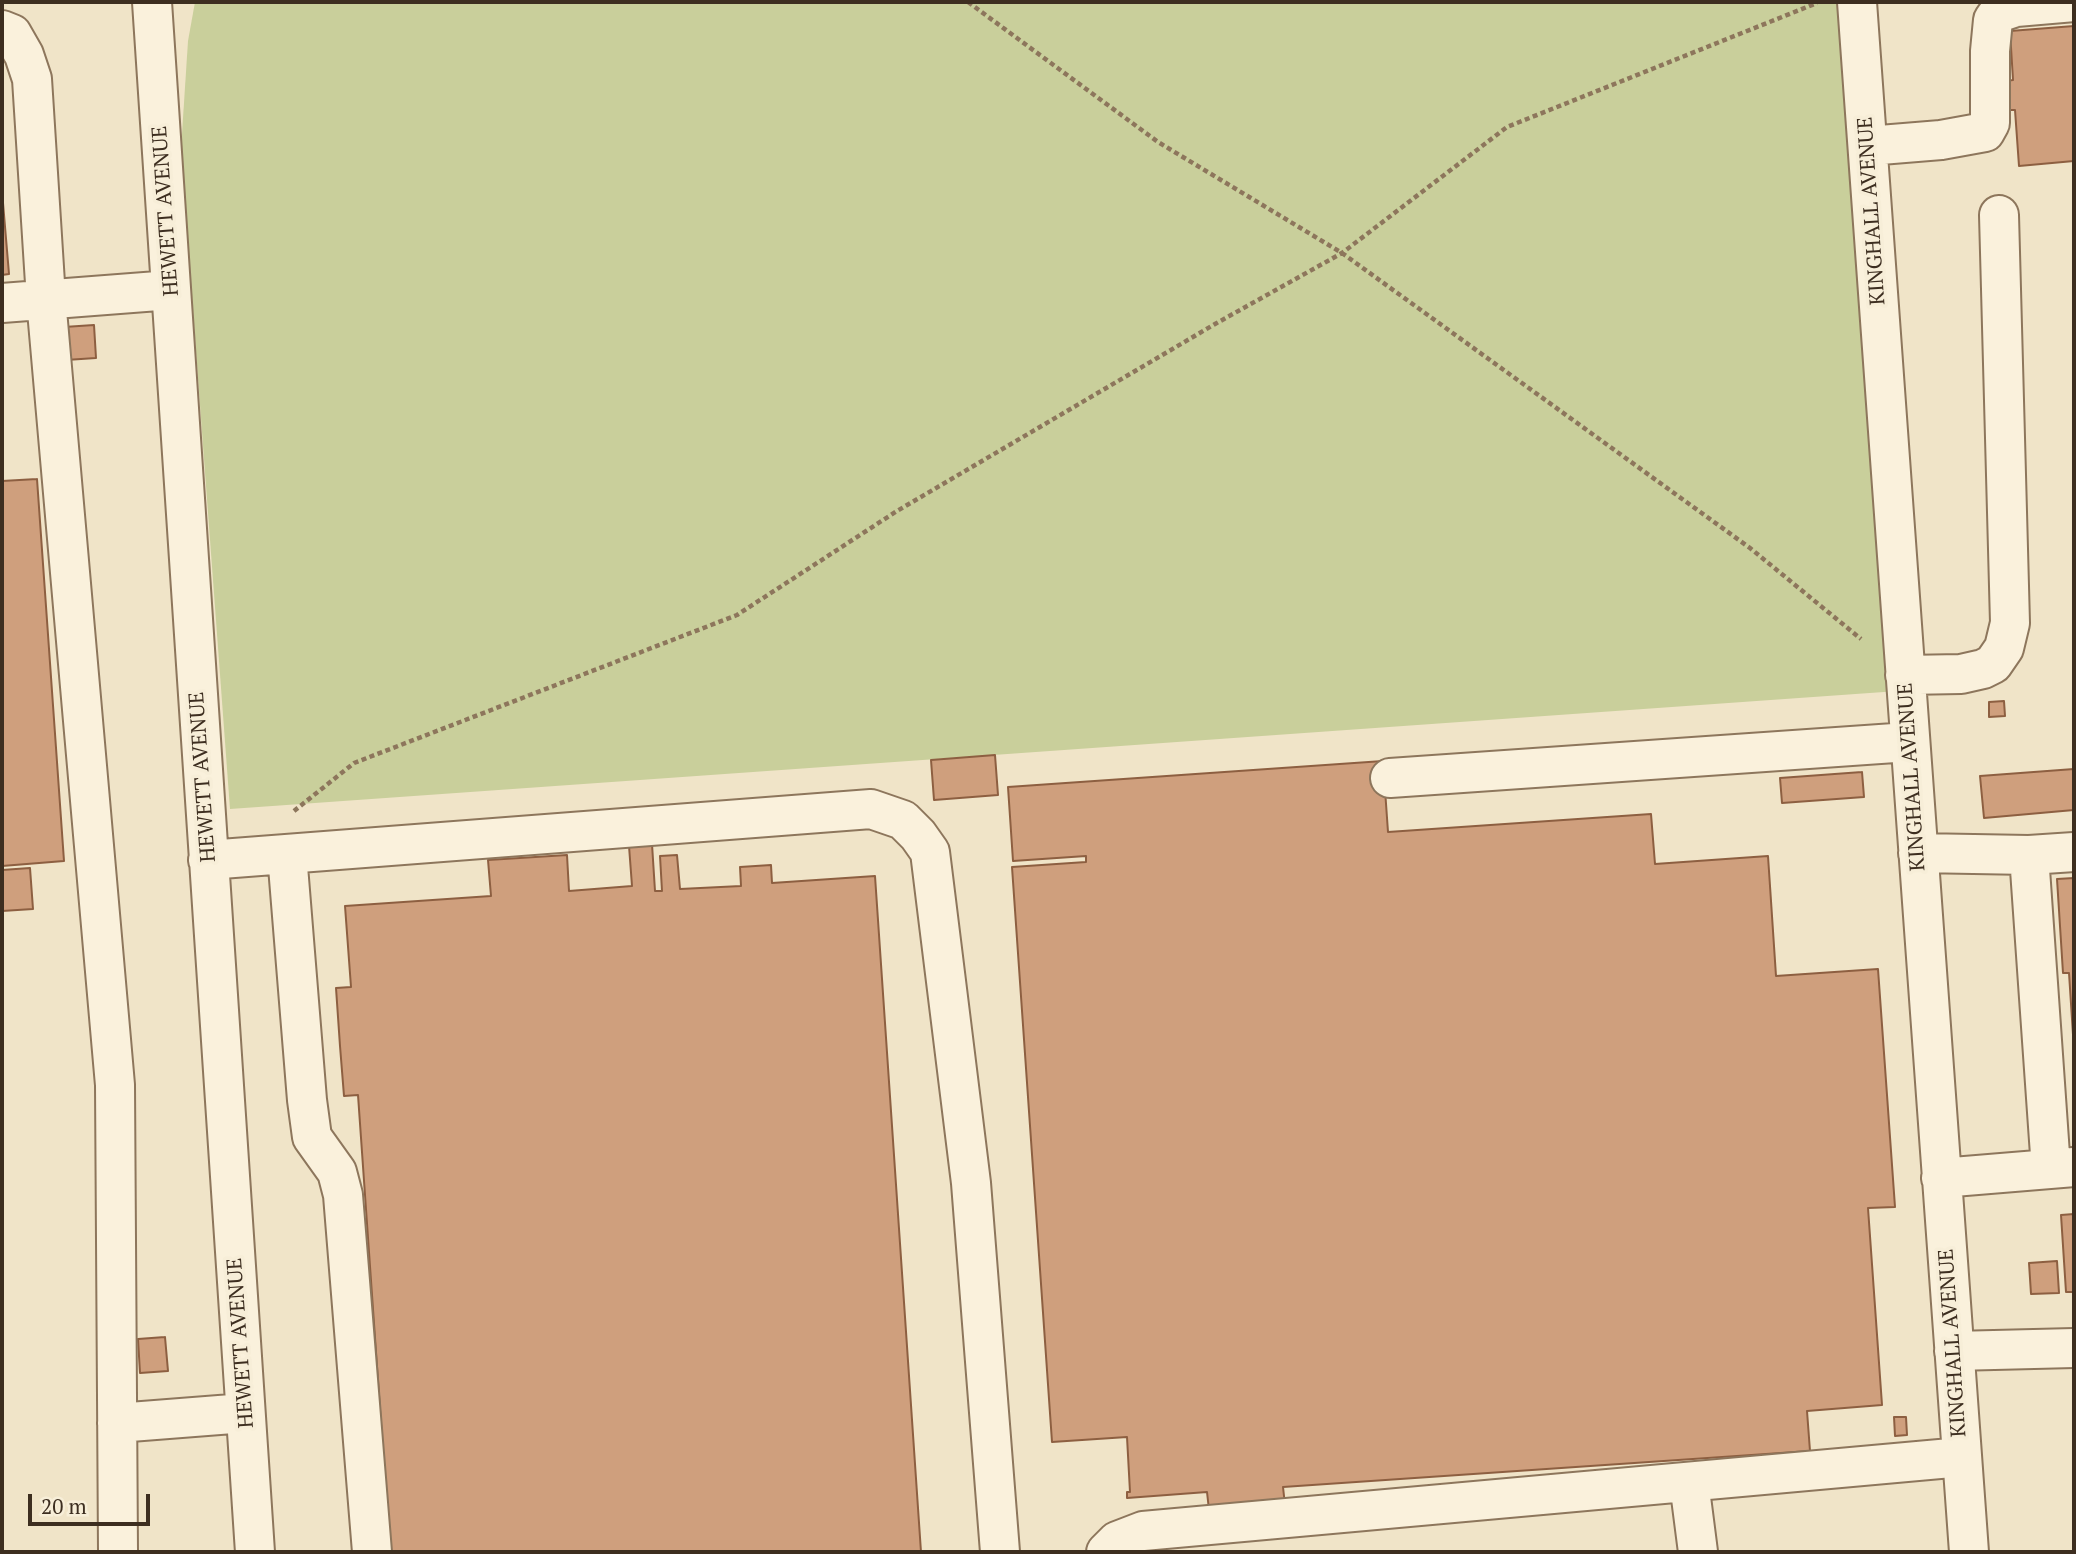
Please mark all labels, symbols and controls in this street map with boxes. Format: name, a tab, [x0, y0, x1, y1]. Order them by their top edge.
street label: KINGHALL AVENUE	[1853, 116, 1891, 306]
street label: HEWETT AVENUE	[147, 125, 185, 297]
street label: KINGHALL AVENUE	[1893, 682, 1931, 872]
street label: HEWETT AVENUE	[184, 691, 222, 863]
street label: KINGHALL AVENUE	[1934, 1248, 1972, 1438]
street label: HEWETT AVENUE	[222, 1257, 260, 1429]
scale bar	[32, 1480, 154, 1524]
text: 20 m	[41, 1492, 87, 1520]

